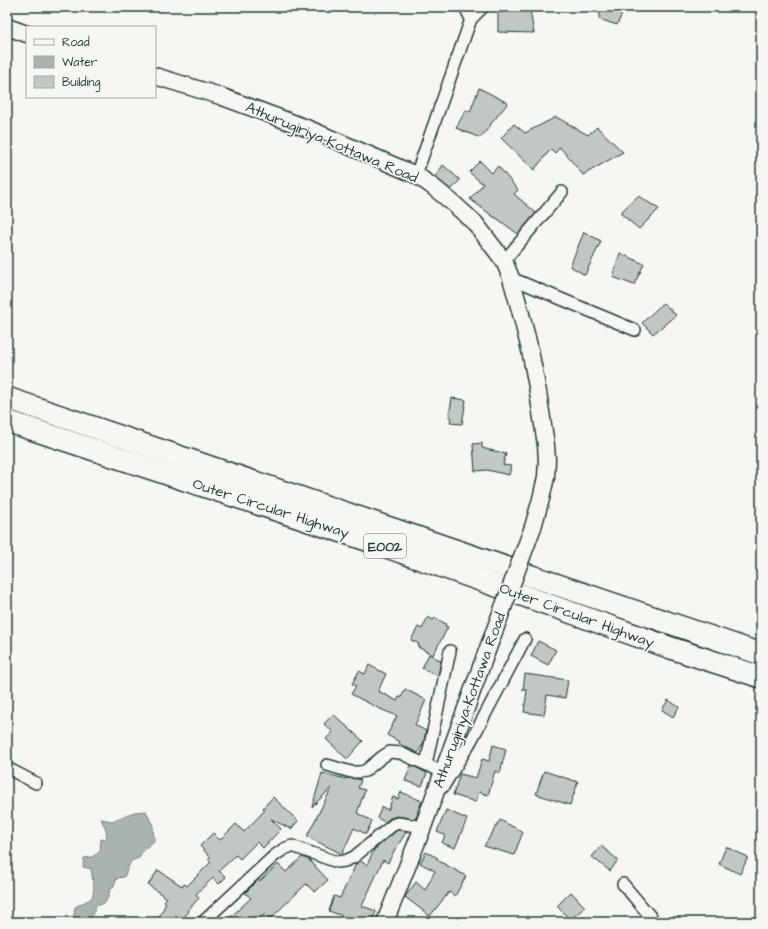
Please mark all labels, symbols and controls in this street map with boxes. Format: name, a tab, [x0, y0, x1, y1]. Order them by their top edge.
legend	[26, 26, 156, 98]
text: Road	[62, 34, 90, 51]
text: Water	[62, 54, 98, 71]
text: Building	[62, 74, 100, 92]
street label: Athurugiriya-Kottawa Road	[242, 97, 421, 189]
street label: Outer Circular Highway	[190, 473, 352, 545]
road number: E002	[364, 534, 406, 558]
street label: Outer Circular Highway	[496, 578, 657, 654]
street label: Athurugiriya-Kottawa Road	[428, 609, 512, 791]

